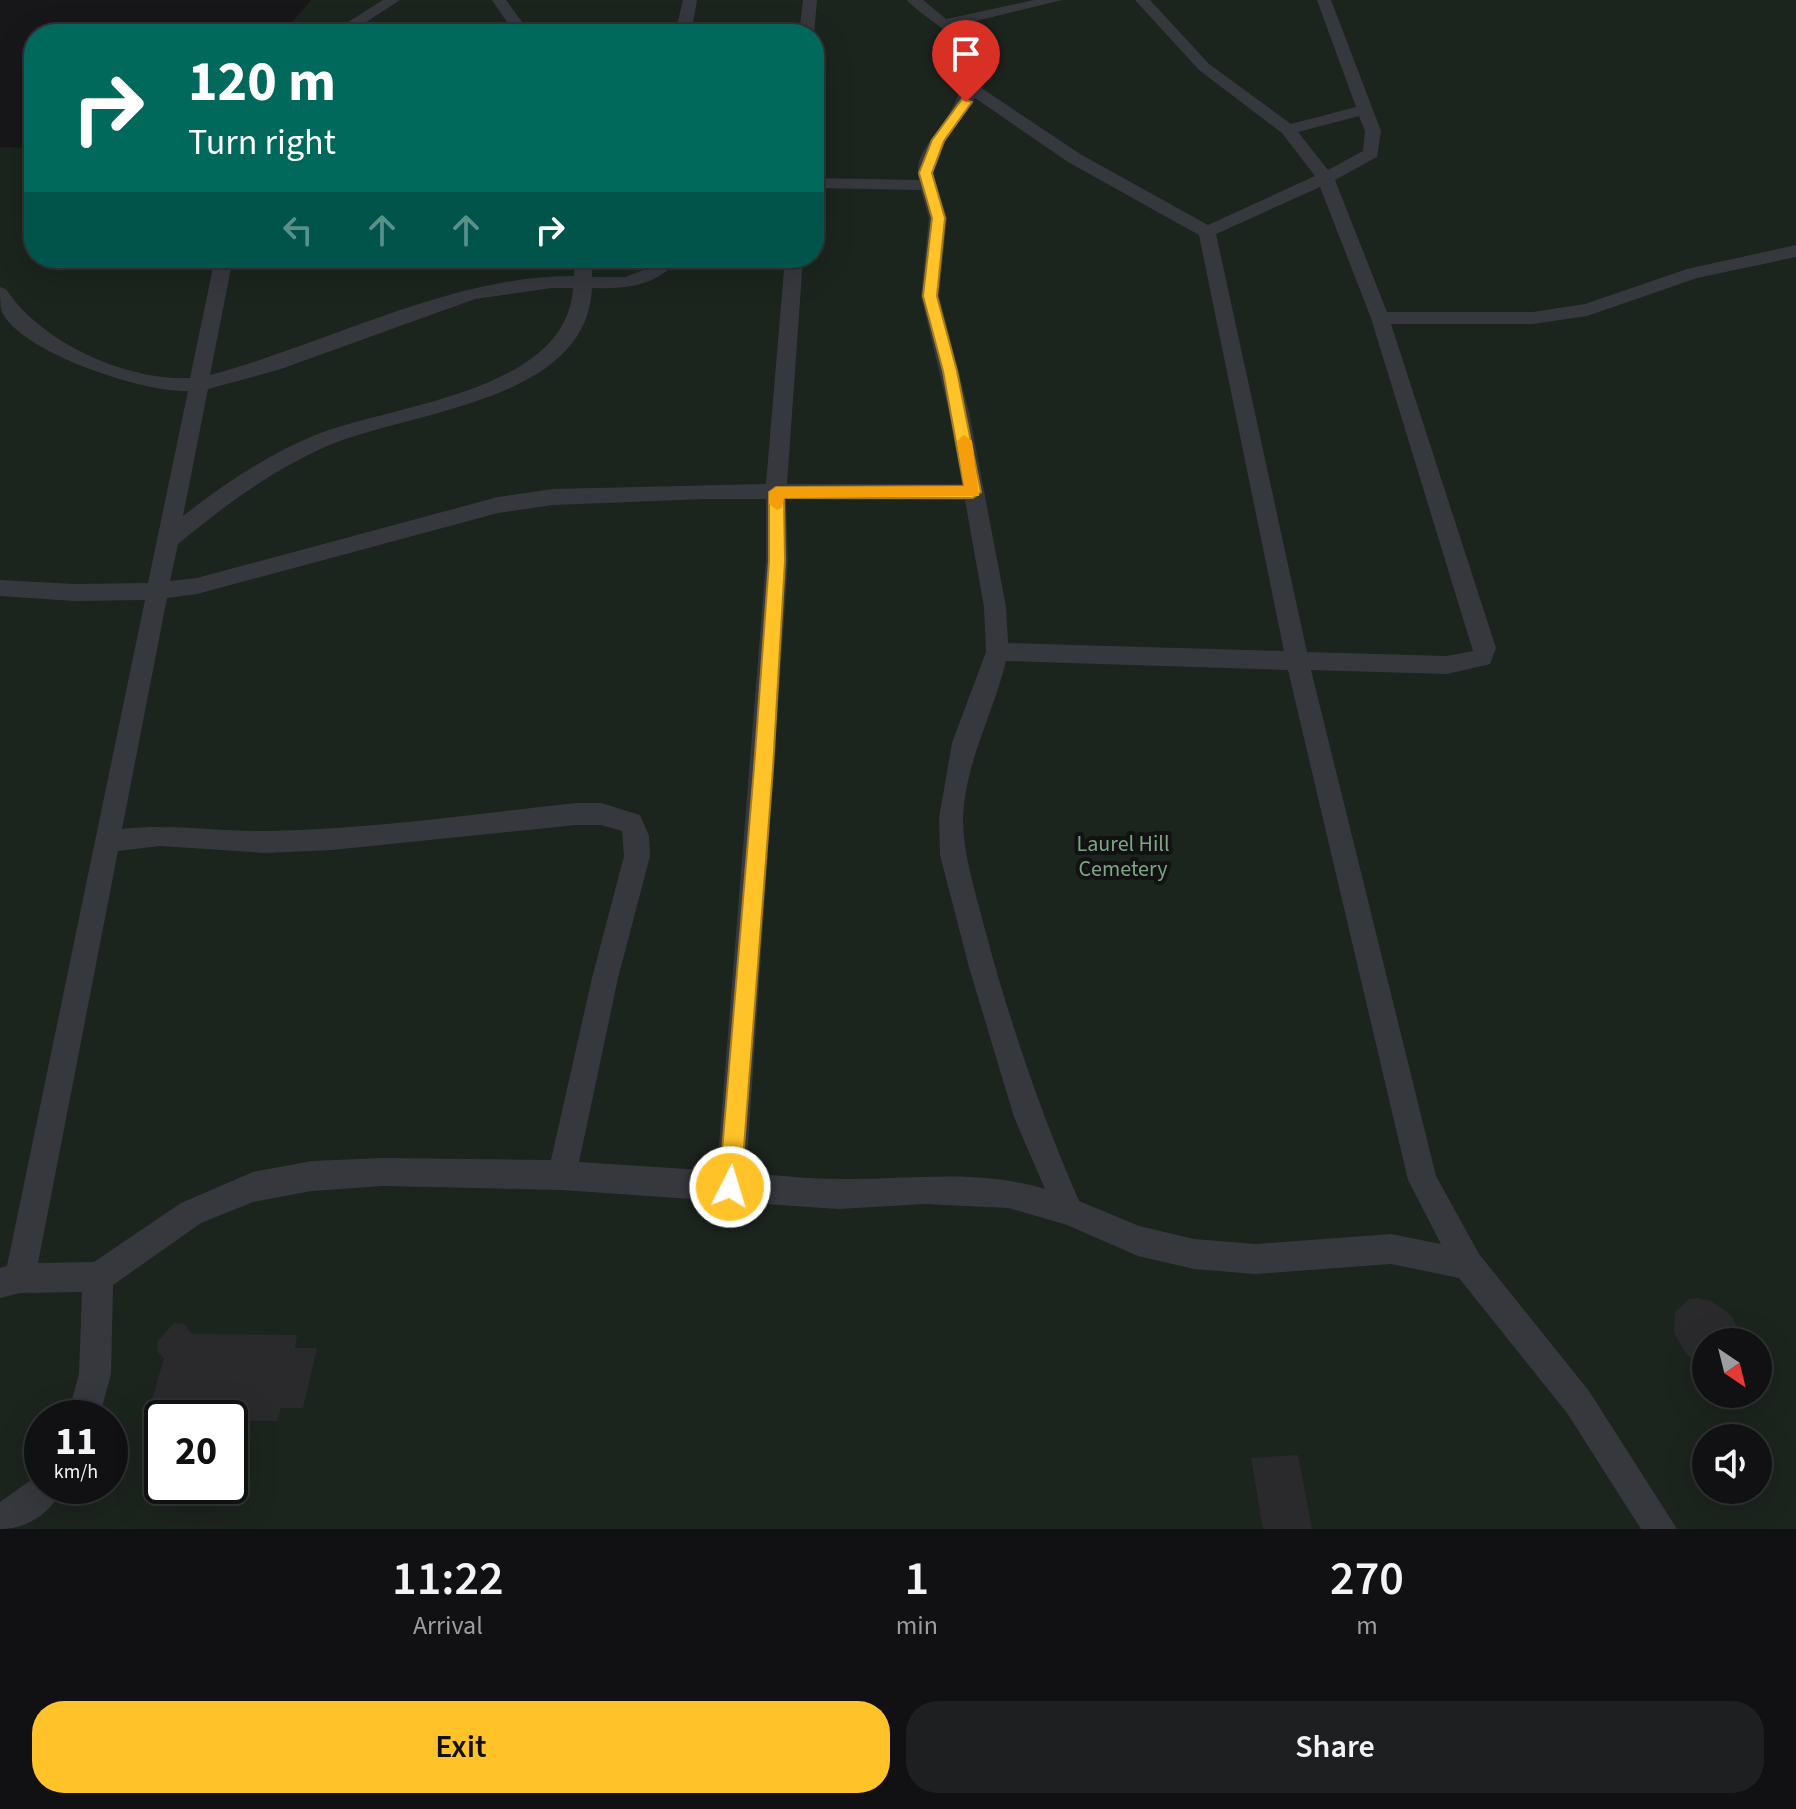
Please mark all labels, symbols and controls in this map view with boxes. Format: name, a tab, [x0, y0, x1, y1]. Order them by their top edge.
pin	[932, 20, 1000, 102]
icon: arrive	[944, 32, 988, 76]
text: 120 m	[188, 43, 336, 122]
icon: right	[56, 56, 160, 160]
text: Turn right	[188, 117, 336, 168]
icon: left	[276, 208, 320, 252]
icon: ahead	[360, 208, 404, 252]
icon: ahead	[444, 208, 488, 252]
icon: right	[528, 208, 572, 252]
park label: Laurel Hill Cemetery	[1076, 828, 1170, 885]
position arrow	[688, 1145, 772, 1229]
north arrow	[1692, 1328, 1772, 1408]
map controls	[1692, 1328, 1772, 1504]
speed limit sign: 20	[144, 1400, 248, 1504]
text: 11	[55, 1413, 97, 1470]
button: sound	[1692, 1424, 1772, 1504]
text: km/h	[54, 1458, 98, 1486]
text: 11:22	[392, 1545, 504, 1613]
text: 1	[905, 1545, 929, 1613]
text: 270	[1330, 1545, 1404, 1613]
text: Arrival	[413, 1607, 483, 1644]
text: min	[896, 1607, 938, 1644]
text: m	[1356, 1607, 1378, 1644]
button: Exit	[32, 1701, 890, 1793]
button: Share	[906, 1701, 1764, 1793]

